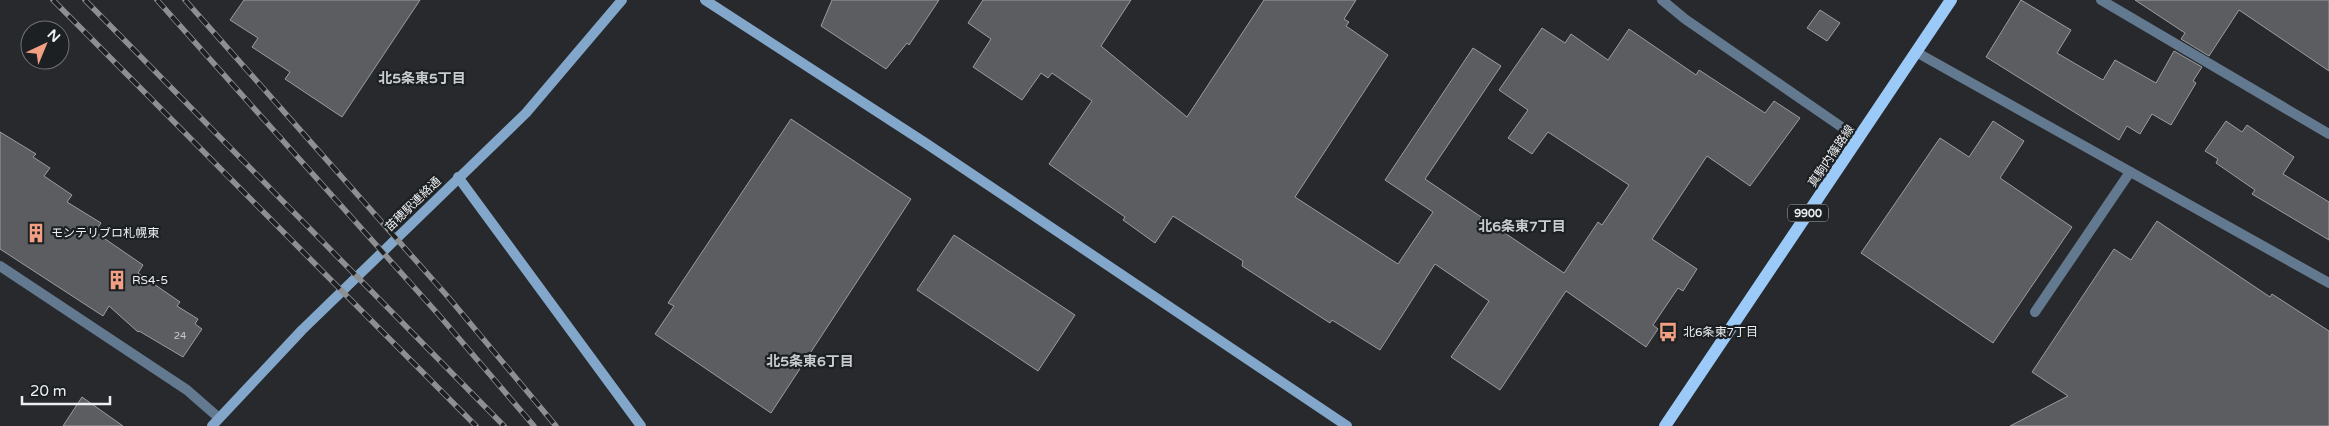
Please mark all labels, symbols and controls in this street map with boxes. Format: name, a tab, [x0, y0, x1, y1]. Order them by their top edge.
north arrow	[20, 20, 70, 70]
text: N	[44, 26, 64, 46]
district label: 北5条東5丁目	[378, 70, 466, 87]
street label: 真駒内篠路線	[1805, 122, 1857, 190]
street label: 苗穂駅連絡通	[382, 174, 444, 234]
road number: 9900	[1788, 204, 1828, 222]
district label: 北6条東7丁目	[1478, 218, 1566, 235]
building icon: モンテリブロ札幌東	[25, 222, 47, 244]
place label: モンテリブロ札幌東	[51, 226, 159, 240]
building icon: RS4-5	[106, 269, 128, 291]
place label: RS4-5	[132, 273, 168, 287]
bus stop icon: 北6条東7丁目	[1657, 321, 1679, 343]
place label: 北6条東7丁目	[1683, 325, 1758, 339]
house number: 24	[174, 330, 186, 342]
district label: 北5条東6丁目	[766, 353, 854, 370]
scale bar	[22, 374, 110, 406]
text: 20 m	[30, 382, 67, 400]

